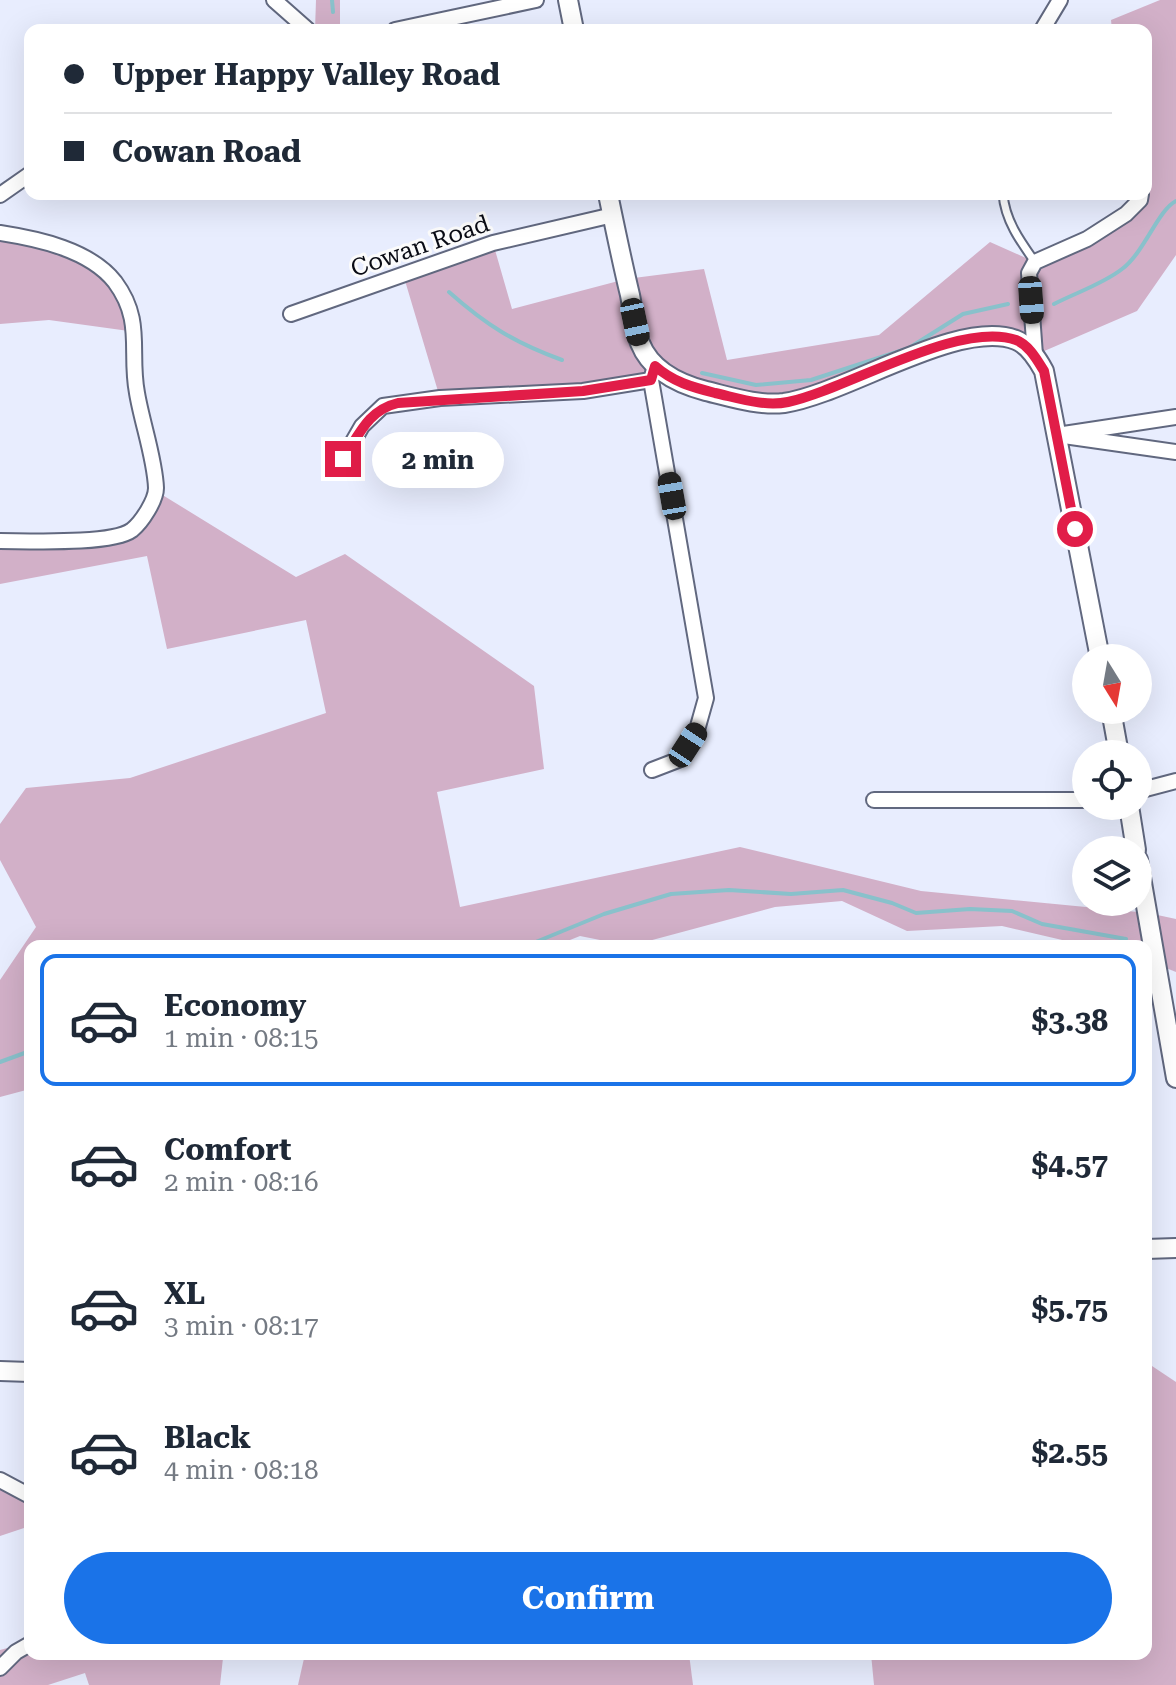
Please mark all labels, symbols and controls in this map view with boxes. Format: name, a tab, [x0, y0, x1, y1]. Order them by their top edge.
text: Upper Happy Valley Road	[112, 57, 500, 92]
text: Cowan Road	[112, 134, 301, 169]
street label: Cowan Road	[347, 209, 493, 283]
car	[1017, 275, 1045, 325]
car	[618, 296, 652, 348]
callout: 2 min	[371, 431, 503, 487]
route end	[325, 441, 361, 477]
text: 2 min	[402, 445, 474, 475]
car	[656, 470, 688, 522]
route start	[1057, 511, 1093, 547]
north arrow	[1072, 644, 1152, 724]
map controls	[1072, 644, 1152, 916]
car	[665, 718, 711, 772]
button: locate	[1072, 740, 1152, 820]
button: layers	[1072, 836, 1152, 916]
icon: car	[68, 984, 140, 1056]
text: Economy	[164, 988, 306, 1023]
text: $3.38	[1031, 1003, 1108, 1038]
text: 1 min · 08:15	[164, 1023, 319, 1053]
icon: car	[68, 1128, 140, 1200]
text: Comfort	[164, 1132, 291, 1167]
text: $4.57	[1031, 1147, 1108, 1182]
text: 2 min · 08:16	[164, 1167, 319, 1197]
icon: car	[68, 1272, 140, 1344]
text: XL	[164, 1276, 205, 1311]
text: $5.75	[1031, 1291, 1108, 1326]
text: 3 min · 08:17	[164, 1311, 319, 1341]
icon: car	[68, 1416, 140, 1488]
text: Black	[164, 1420, 251, 1455]
text: $2.55	[1031, 1435, 1108, 1470]
text: 4 min · 08:18	[164, 1455, 319, 1485]
button: Confirm	[64, 1552, 1112, 1644]

